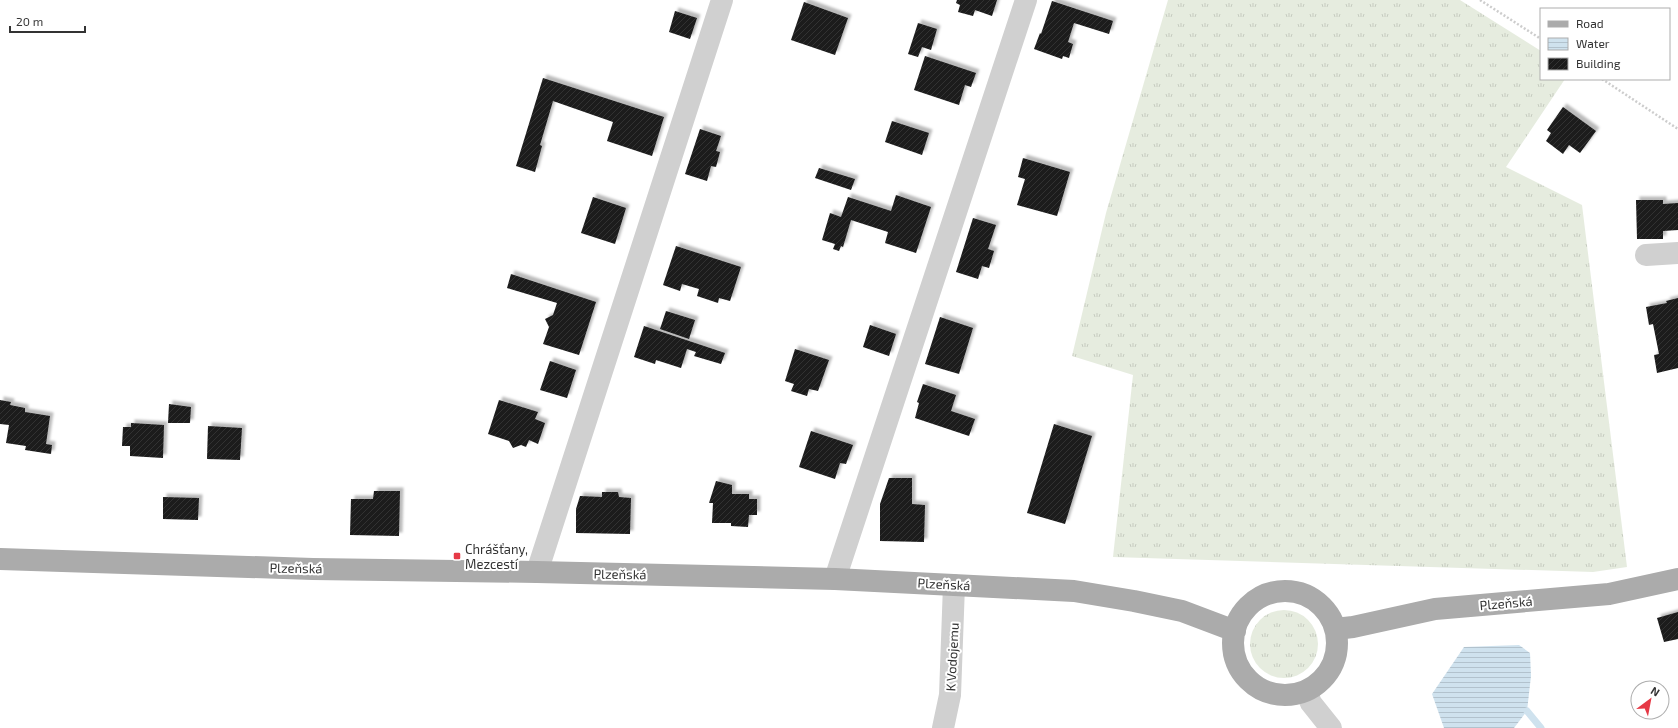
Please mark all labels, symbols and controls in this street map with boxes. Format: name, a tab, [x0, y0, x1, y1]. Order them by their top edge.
scale bar	[10, 8, 85, 34]
legend	[1540, 8, 1670, 80]
text: 20 m	[16, 14, 43, 28]
text: Road	[1576, 16, 1604, 30]
text: Water	[1576, 36, 1610, 50]
text: Building	[1576, 56, 1621, 70]
place label: Chrášťany, Mezcestí	[465, 541, 528, 572]
marker: Chrášťany, Mezcestí	[452, 551, 462, 561]
street label: Plzeňská	[269, 560, 323, 576]
street label: Plzeňská	[593, 566, 647, 582]
street label: Plzeňská	[917, 575, 971, 593]
street label: Plzeňská	[1479, 593, 1533, 613]
street label: K Vodojemu	[942, 622, 962, 692]
north arrow	[1630, 680, 1670, 720]
text: N	[1649, 683, 1662, 699]

